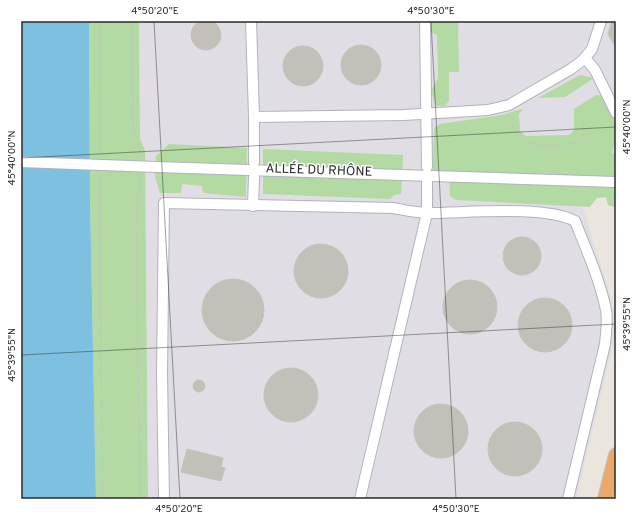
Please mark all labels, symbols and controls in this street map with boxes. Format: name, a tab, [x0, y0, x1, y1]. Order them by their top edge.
text: 4°50'20"E	[131, 5, 179, 18]
text: 4°50'30"E	[407, 5, 455, 18]
text: 45°40'00"N	[621, 99, 634, 155]
text: 45°40'00"N	[6, 130, 19, 186]
street label: ALLÉE DU RHÔNE	[265, 159, 373, 181]
text: 45°39'55"N	[621, 297, 634, 351]
text: 45°39'55"N	[6, 328, 19, 382]
text: 4°50'20"E	[155, 503, 203, 516]
text: 4°50'30"E	[432, 503, 480, 516]

